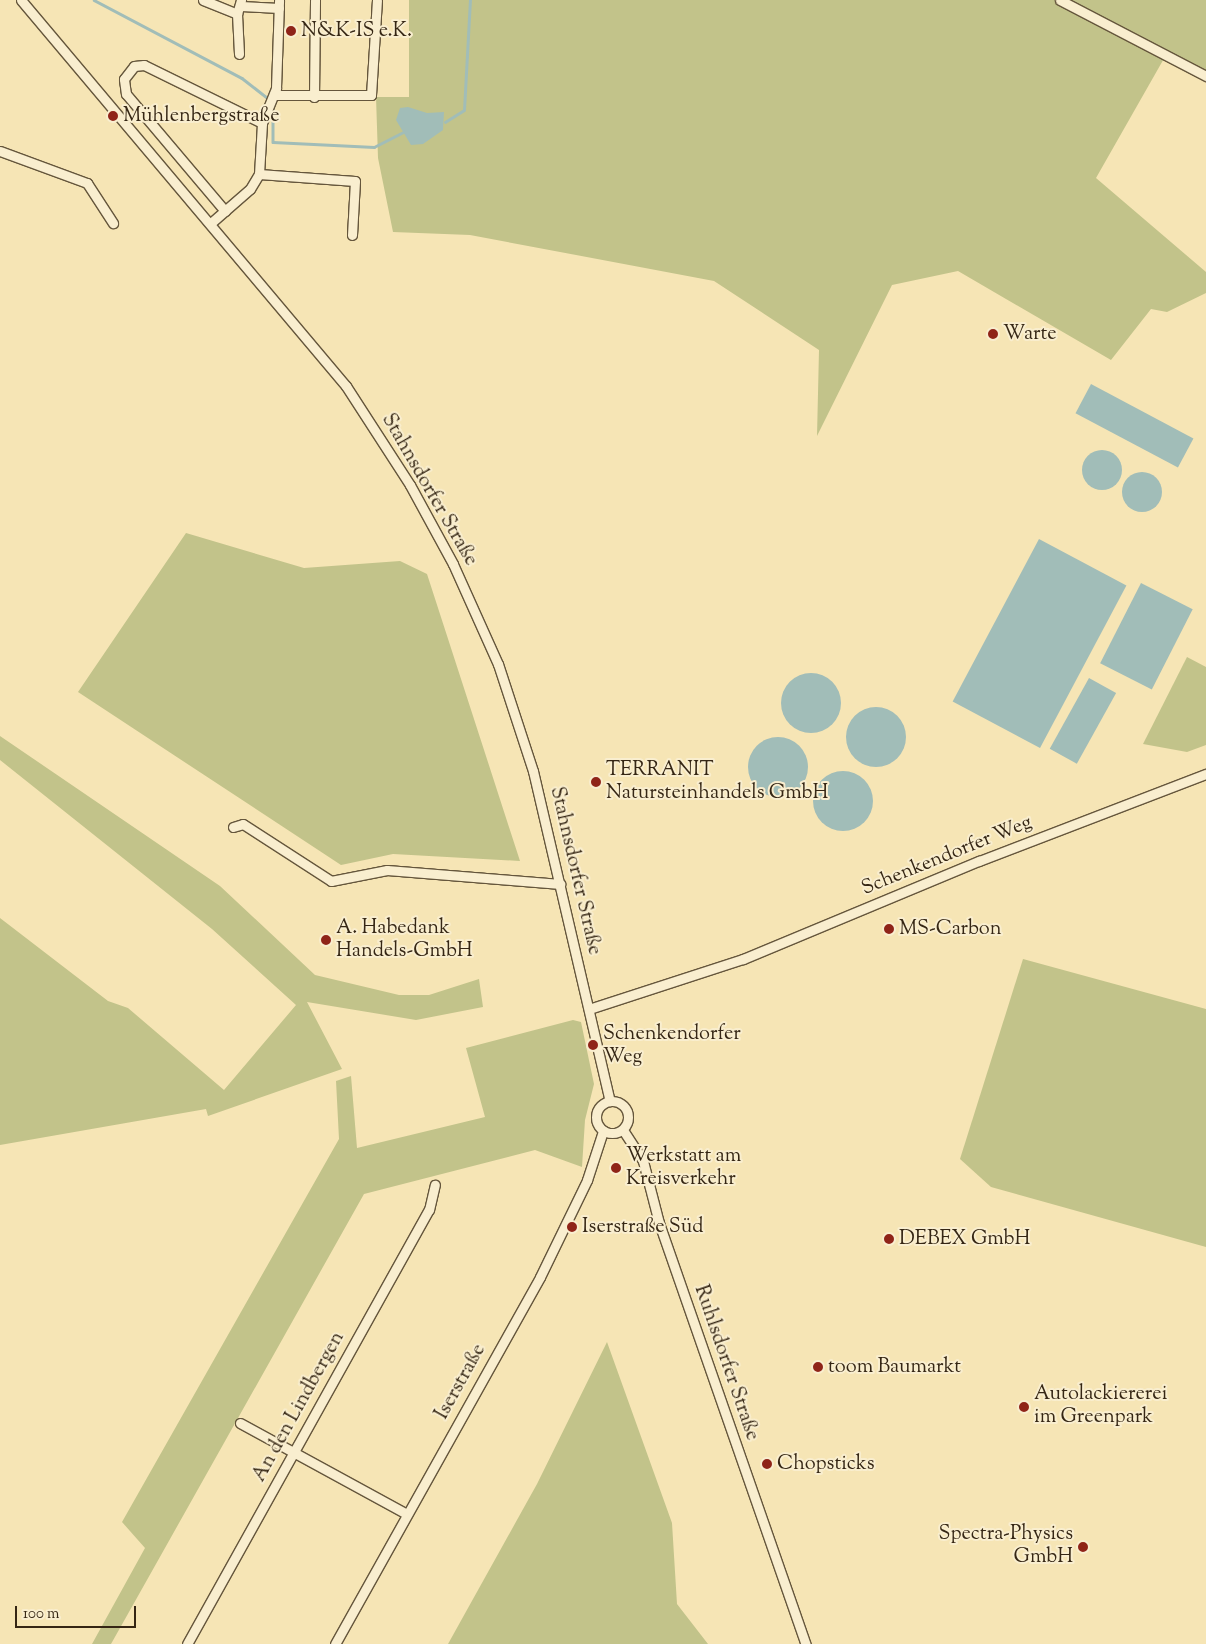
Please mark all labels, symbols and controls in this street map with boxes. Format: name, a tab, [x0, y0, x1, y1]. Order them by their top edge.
place label: N&K-IS e.K.	[301, 19, 412, 43]
marker: N&K-IS e.K.	[285, 25, 297, 37]
place label: Mühlenbergstraße	[123, 104, 279, 128]
marker: Mühlenbergstraße	[107, 110, 119, 122]
place label: Warte	[1003, 322, 1057, 346]
marker: Warte	[987, 328, 999, 340]
street label: Stahnsdorfer Straße	[376, 410, 482, 570]
place label: TERRANIT Natursteinhandels GmbH	[606, 758, 828, 805]
marker: TERRANIT Natursteinhandels GmbH	[590, 776, 602, 788]
street label: Stahnsdorfer Straße	[544, 785, 606, 957]
street label: Schenkendorfer Weg	[858, 811, 1036, 901]
place label: A. Habedank Handels-GmbH	[336, 916, 473, 963]
place label: MS-Carbon	[899, 917, 1002, 941]
marker: MS-Carbon	[883, 923, 895, 935]
marker: A. Habedank Handels-GmbH	[320, 934, 332, 946]
place label: Schenkendorfer Weg	[603, 1022, 741, 1069]
marker: Schenkendorfer Weg	[587, 1039, 599, 1051]
place label: Werkstatt am Kreisverkehr	[626, 1144, 741, 1191]
marker: Werkstatt am Kreisverkehr	[610, 1162, 622, 1174]
place label: Iserstraße Süd	[582, 1215, 704, 1239]
marker: Iserstraße Süd	[566, 1221, 578, 1233]
place label: DEBEX GmbH	[899, 1227, 1030, 1251]
marker: DEBEX GmbH	[883, 1233, 895, 1245]
street label: Ruhlsdorfer Straße	[688, 1282, 764, 1444]
street label: An den Lindbergen	[248, 1328, 350, 1486]
street label: Iserstraße	[431, 1340, 491, 1424]
place label: toom Baumarkt	[828, 1355, 961, 1379]
marker: toom Baumarkt	[812, 1361, 824, 1373]
place label: Autolackiererei im Greenpark	[1034, 1383, 1167, 1430]
marker: Autolackiererei im Greenpark	[1018, 1401, 1030, 1413]
place label: Chopsticks	[777, 1452, 874, 1476]
marker: Chopsticks	[761, 1458, 773, 1470]
place label: Spectra-Physics GmbH	[939, 1523, 1073, 1570]
marker: Spectra-Physics GmbH	[1077, 1541, 1089, 1553]
scale bar	[18, 1596, 139, 1628]
text: 100 m	[23, 1604, 59, 1625]

